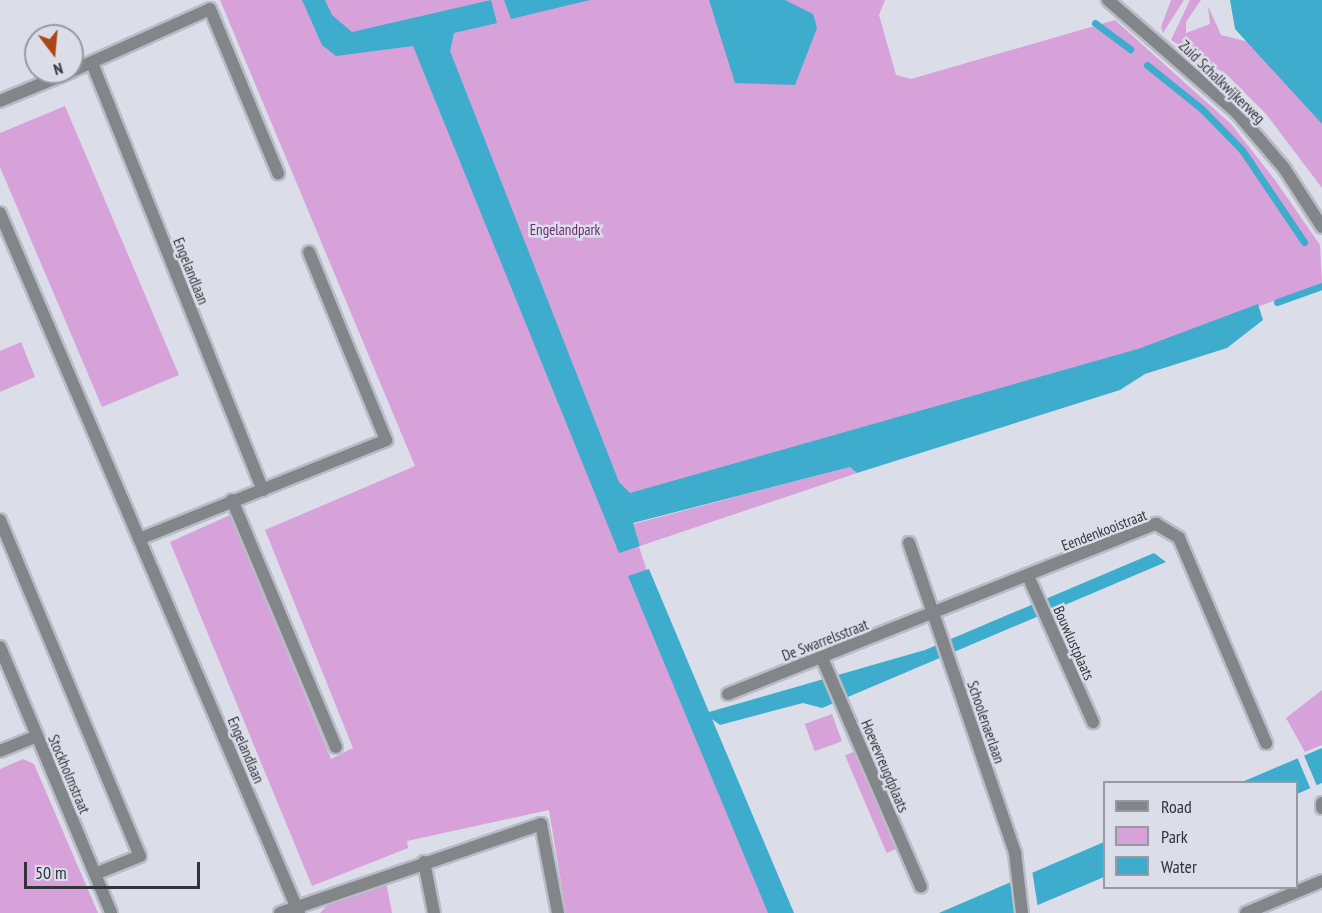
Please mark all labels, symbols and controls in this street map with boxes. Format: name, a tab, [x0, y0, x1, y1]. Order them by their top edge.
north arrow	[24, 24, 84, 84]
street label: Zuid Schalkwijkerweg	[1175, 37, 1269, 127]
text: N	[52, 59, 65, 80]
park label: Engelandpark	[530, 221, 600, 239]
street label: Engelandlaan	[169, 235, 213, 307]
street label: Eendenkooistraat	[1059, 506, 1149, 554]
street label: Bouwlustplaats	[1050, 603, 1098, 683]
street label: De Swarrelsstraat	[779, 615, 871, 665]
street label: Schoolenaerlaan	[963, 678, 1009, 766]
street label: Engelandlaan	[224, 714, 268, 786]
street label: Hoevevreugdplaats	[857, 717, 913, 815]
street label: Stockholmstraat	[44, 732, 94, 816]
legend	[1103, 781, 1298, 889]
text: Road	[1161, 795, 1192, 818]
text: Park	[1161, 825, 1188, 848]
scale bar	[27, 850, 202, 888]
text: Water	[1161, 855, 1197, 878]
text: 50 m	[35, 861, 67, 884]

